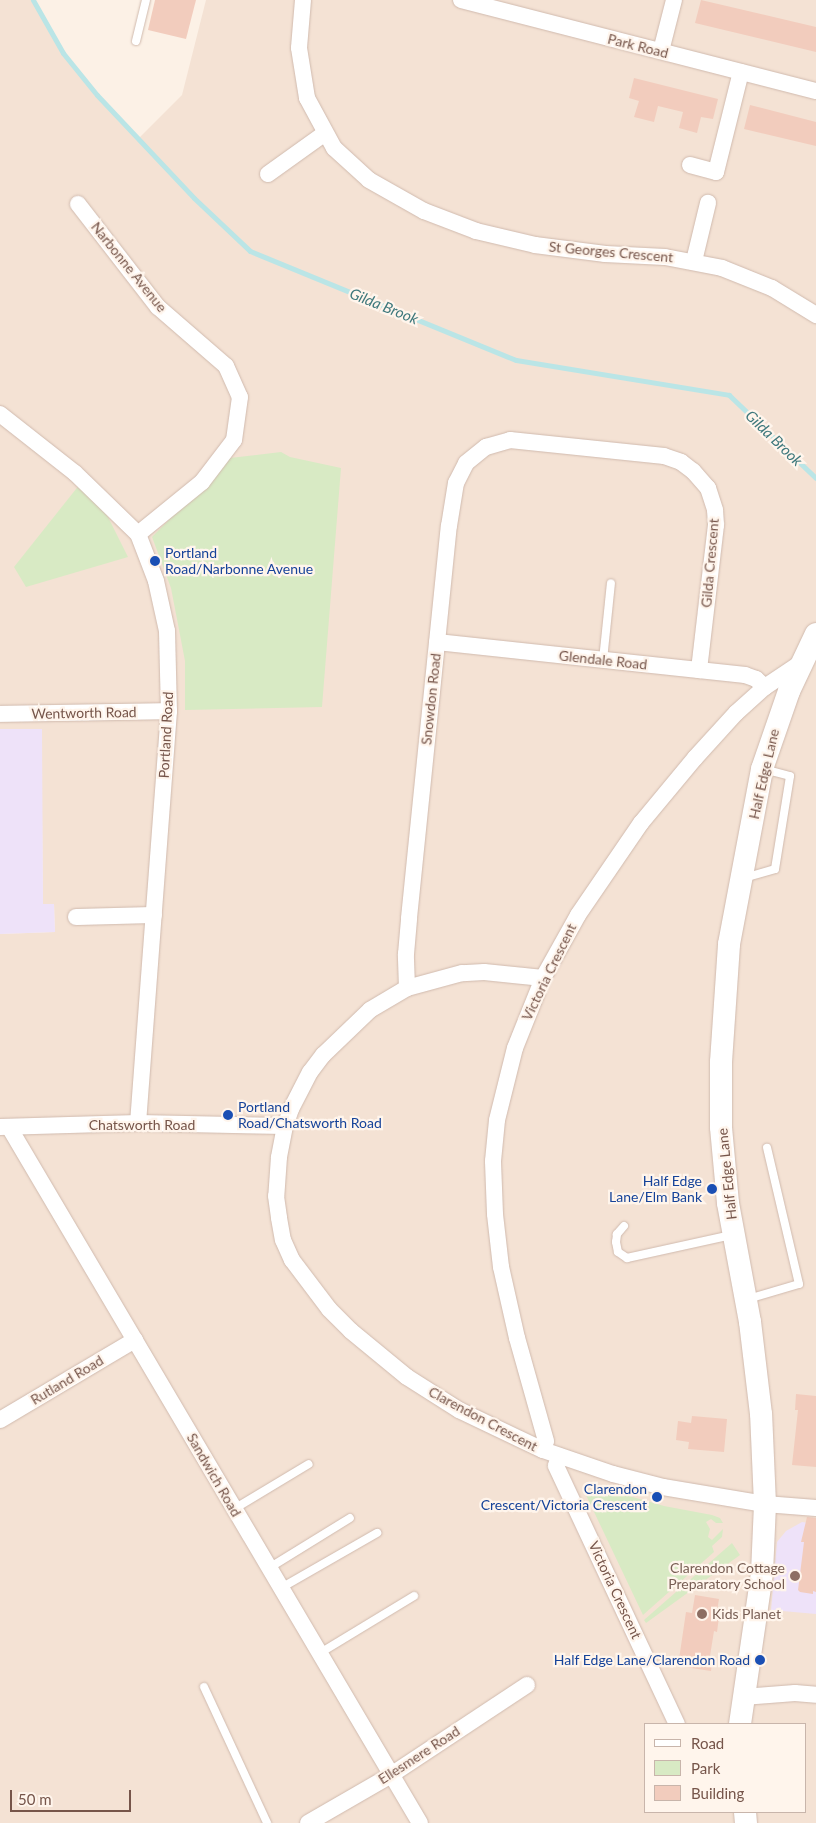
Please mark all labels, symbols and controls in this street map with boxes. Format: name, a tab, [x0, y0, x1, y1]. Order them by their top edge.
street label: Park Road	[606, 30, 670, 62]
street label: Narbonne Avenue	[87, 218, 171, 316]
street label: St Georges Crescent	[548, 238, 674, 266]
water label: Gilda Brook	[347, 284, 421, 328]
water label: Gilda Brook	[742, 406, 806, 470]
street label: Gilda Crescent	[698, 518, 722, 608]
place label: Portland Road/Narbonne Avenue	[165, 545, 314, 578]
marker: Portland Road/Narbonne Avenue	[149, 555, 161, 567]
street label: Glendale Road	[558, 647, 648, 673]
street label: Snowdon Road	[418, 652, 444, 746]
street label: Portland Road	[155, 691, 177, 779]
street label: Wentworth Road	[31, 704, 137, 722]
street label: Half Edge Lane	[745, 727, 783, 821]
street label: Victoria Crescent	[518, 921, 580, 1023]
place label: Portland Road/Chatsworth Road	[238, 1099, 382, 1132]
marker: Portland Road/Chatsworth Road	[222, 1109, 234, 1121]
street label: Chatsworth Road	[89, 1117, 195, 1133]
street label: Half Edge Lane	[714, 1127, 740, 1221]
place label: Half Edge Lane/Elm Bank	[609, 1173, 702, 1206]
marker: Half Edge Lane/Elm Bank	[706, 1183, 718, 1195]
street label: Rutland Road	[28, 1352, 106, 1408]
street label: Clarendon Crescent	[426, 1383, 540, 1455]
street label: Sandwich Road	[183, 1430, 245, 1520]
place label: Clarendon Crescent/Victoria Crescent	[481, 1481, 647, 1514]
marker: Clarendon Crescent/Victoria Crescent	[651, 1491, 663, 1503]
street label: Victoria Crescent	[585, 1539, 645, 1641]
place label: Clarendon Cottage Preparatory School	[668, 1560, 785, 1592]
marker: Clarendon Cottage Preparatory School	[789, 1570, 801, 1582]
place label: Kids Planet	[712, 1606, 781, 1622]
marker: Kids Planet	[696, 1608, 708, 1620]
place label: Half Edge Lane/Clarendon Road	[554, 1652, 750, 1668]
marker: Half Edge Lane/Clarendon Road	[754, 1654, 766, 1666]
street label: Ellesmere Road	[375, 1722, 463, 1788]
legend	[644, 1723, 806, 1813]
text: Road	[691, 1734, 724, 1752]
text: Park	[691, 1759, 720, 1777]
scale bar	[12, 1780, 134, 1812]
text: Building	[691, 1784, 744, 1802]
text: 50 m	[18, 1790, 52, 1808]

